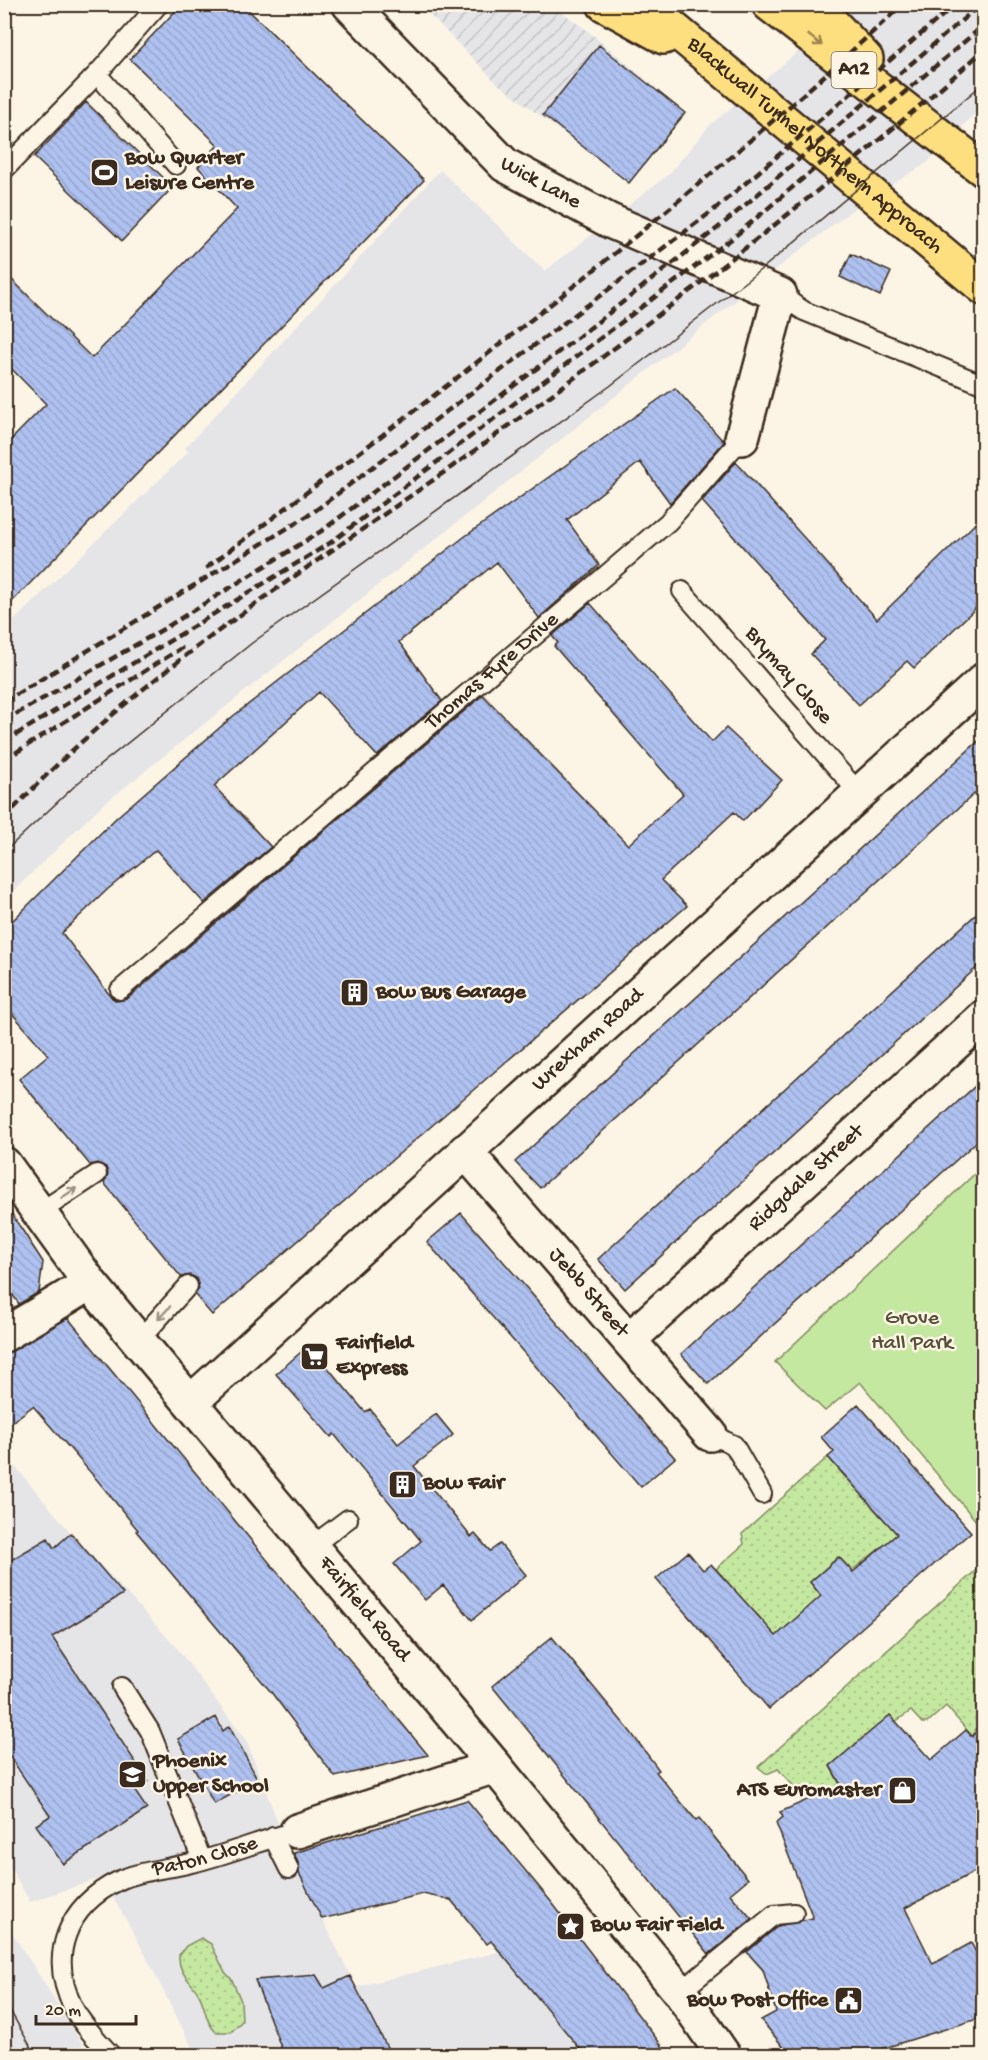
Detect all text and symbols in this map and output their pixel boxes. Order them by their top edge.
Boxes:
street label: Blackwall Tunnel Northern Approach [680,31,948,261]
one-way arrow [807,34,823,47]
road number: A12 [832,52,876,88]
place label: Bow Quarter Leisure Centre [124,146,254,197]
street label: Wick Lane [495,152,586,216]
sports icon: Bow Quarter Leisure Centre [88,156,120,188]
street label: Thomas Fyre Drive [419,607,565,737]
street label: Brymay Close [738,621,838,731]
building icon: Bow Bus Garage [339,977,371,1009]
place label: Bow Bus Garage [375,980,526,1006]
street label: Wrexham Road [527,981,651,1098]
street label: Ridgdale Street [743,1118,871,1238]
one-way arrow [60,1187,76,1199]
street label: Jebb Street [542,1243,635,1345]
one-way arrow [157,1305,171,1320]
park label: Grove Hall Park [871,1306,955,1357]
place label: Fairfield Express [335,1331,415,1382]
supermarket icon: Fairfield Express [299,1341,331,1373]
building icon: Bow Fair [386,1468,418,1500]
place label: Bow Fair [422,1471,506,1497]
street label: Fairfield Road [311,1551,417,1669]
place label: Phoenix Upper School [152,1749,269,1800]
school or university icon: Phoenix Upper School [116,1759,148,1791]
shop icon: ATS Euromaster [886,1775,918,1807]
place label: ATS Euromaster [736,1778,883,1804]
street label: Paton Close [149,1830,262,1883]
place icon: Bow Fair Field [554,1910,586,1942]
place label: Bow Fair Field [590,1913,724,1939]
public building icon: Bow Post Office [833,1985,865,2017]
scale bar [36,1988,136,2026]
place label: Bow Post Office [686,1988,829,2014]
text: 20 m [45,2001,81,2022]

